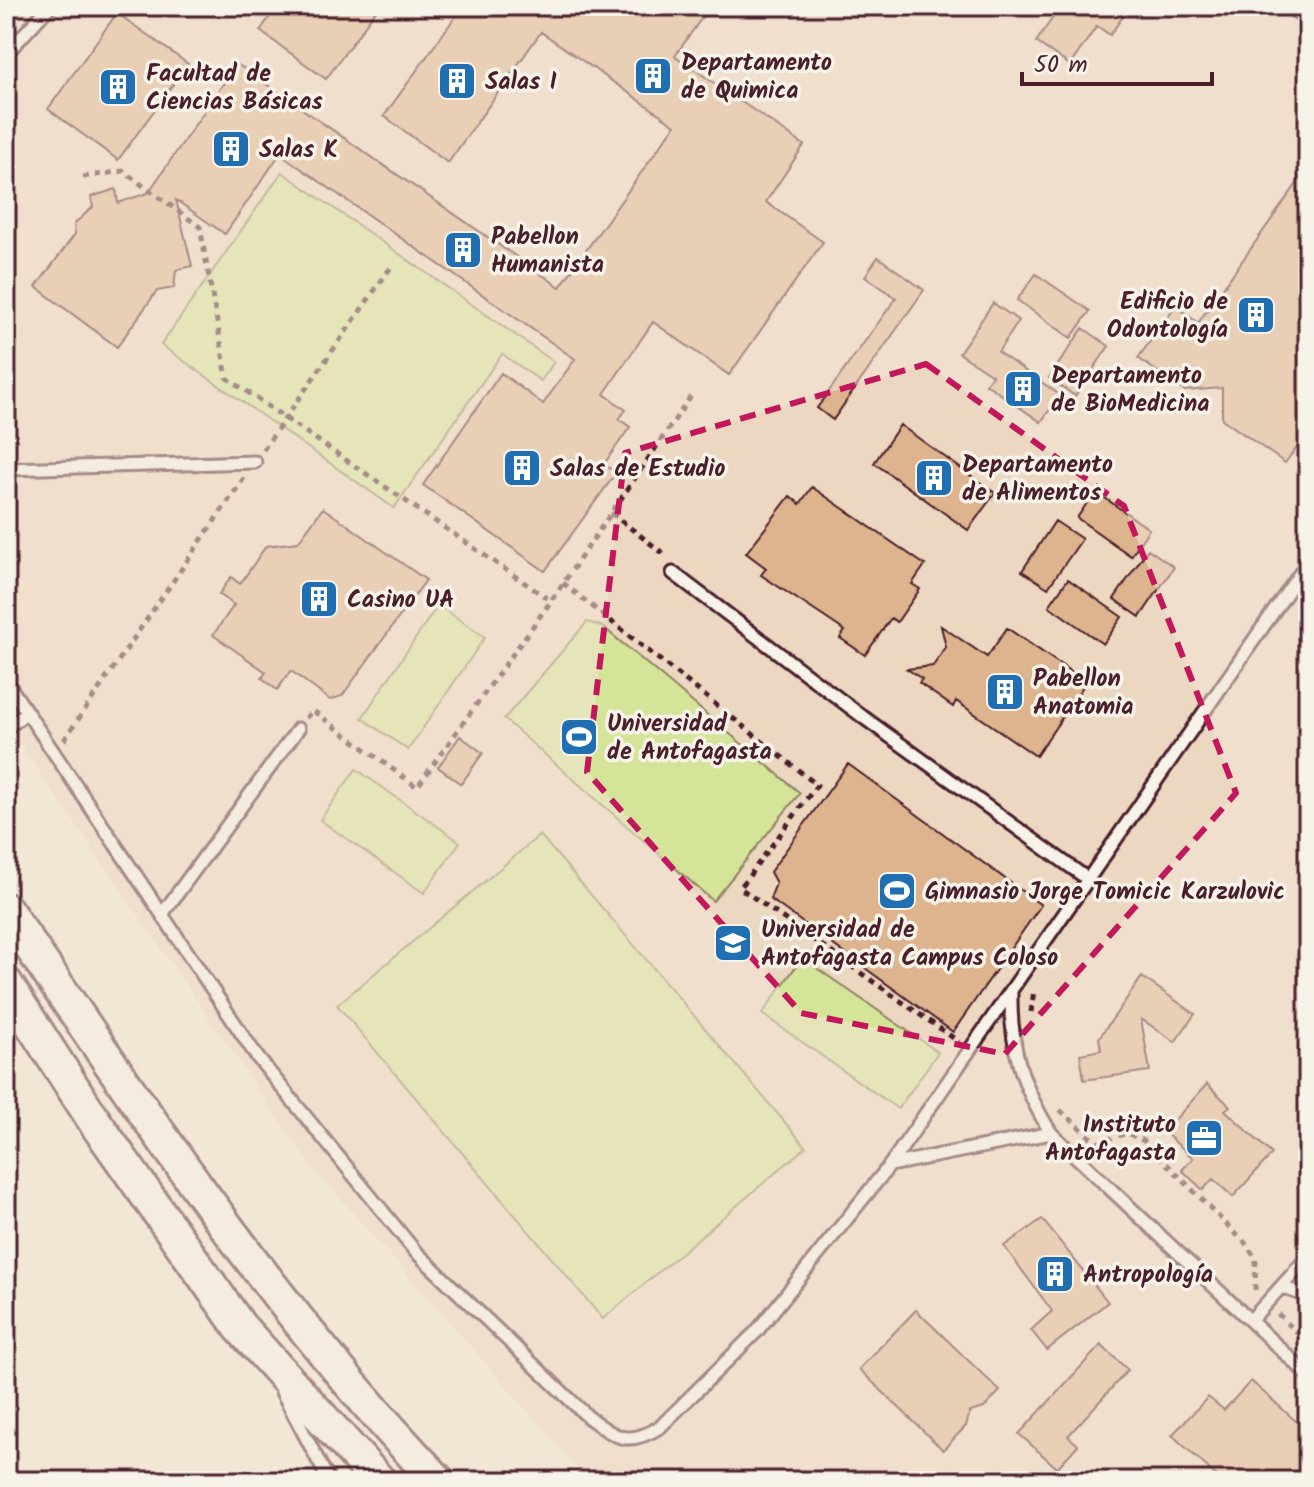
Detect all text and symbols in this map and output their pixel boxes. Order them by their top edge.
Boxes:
scale bar [1022,36,1212,86]
place label: Departamento de Quimica [681,44,832,111]
text: 50 m [1034,46,1088,85]
place label: Facultad de Ciencias Básicas [146,55,323,122]
building icon: Departamento de Quimica [632,55,674,97]
building icon: Salas I [436,60,478,102]
place label: Salas I [485,63,557,102]
building icon: Facultad de Ciencias Básicas [97,66,139,108]
building icon: Salas K [210,128,252,170]
place label: Salas K [259,131,338,170]
place label: Pabellon Humanista [491,218,604,285]
building icon: Pabellon Humanista [442,229,484,271]
place label: Edificio de Odontología [1107,283,1228,350]
building icon: Edificio de Odontología [1235,294,1277,336]
place label: Departamento de BioMedicina [1051,357,1210,424]
building icon: Departamento de BioMedicina [1002,368,1044,410]
place label: Departamento de Alimentos [962,446,1113,513]
building icon: Salas de Estudio [501,447,543,489]
place label: Salas de Estudio [550,450,726,489]
building icon: Departamento de Alimentos [913,457,955,499]
building icon: Casino UA [298,578,340,620]
place label: Casino UA [347,581,454,620]
place label: Pabellon Anatomia [1033,660,1134,727]
building icon: Pabellon Anatomia [984,671,1026,713]
place label: Universidad de Antofagasta [607,705,772,772]
sports icon: Universidad de Antofagasta [558,716,600,758]
sports icon: Gimnasio Jorge Tomicic Karzulovic [876,870,918,912]
place label: Gimnasio Jorge Tomicic Karzulovic [925,873,1285,912]
place label: Universidad de Antofagasta Campus Coloso [761,911,1058,978]
school or university icon: Universidad de Antofagasta Campus Coloso [712,922,754,964]
place label: Instituto Antofagasta [1045,1106,1176,1173]
office icon: Instituto Antofagasta [1183,1117,1225,1159]
building icon: Antropología [1034,1253,1076,1295]
place label: Antropología [1083,1256,1213,1295]

